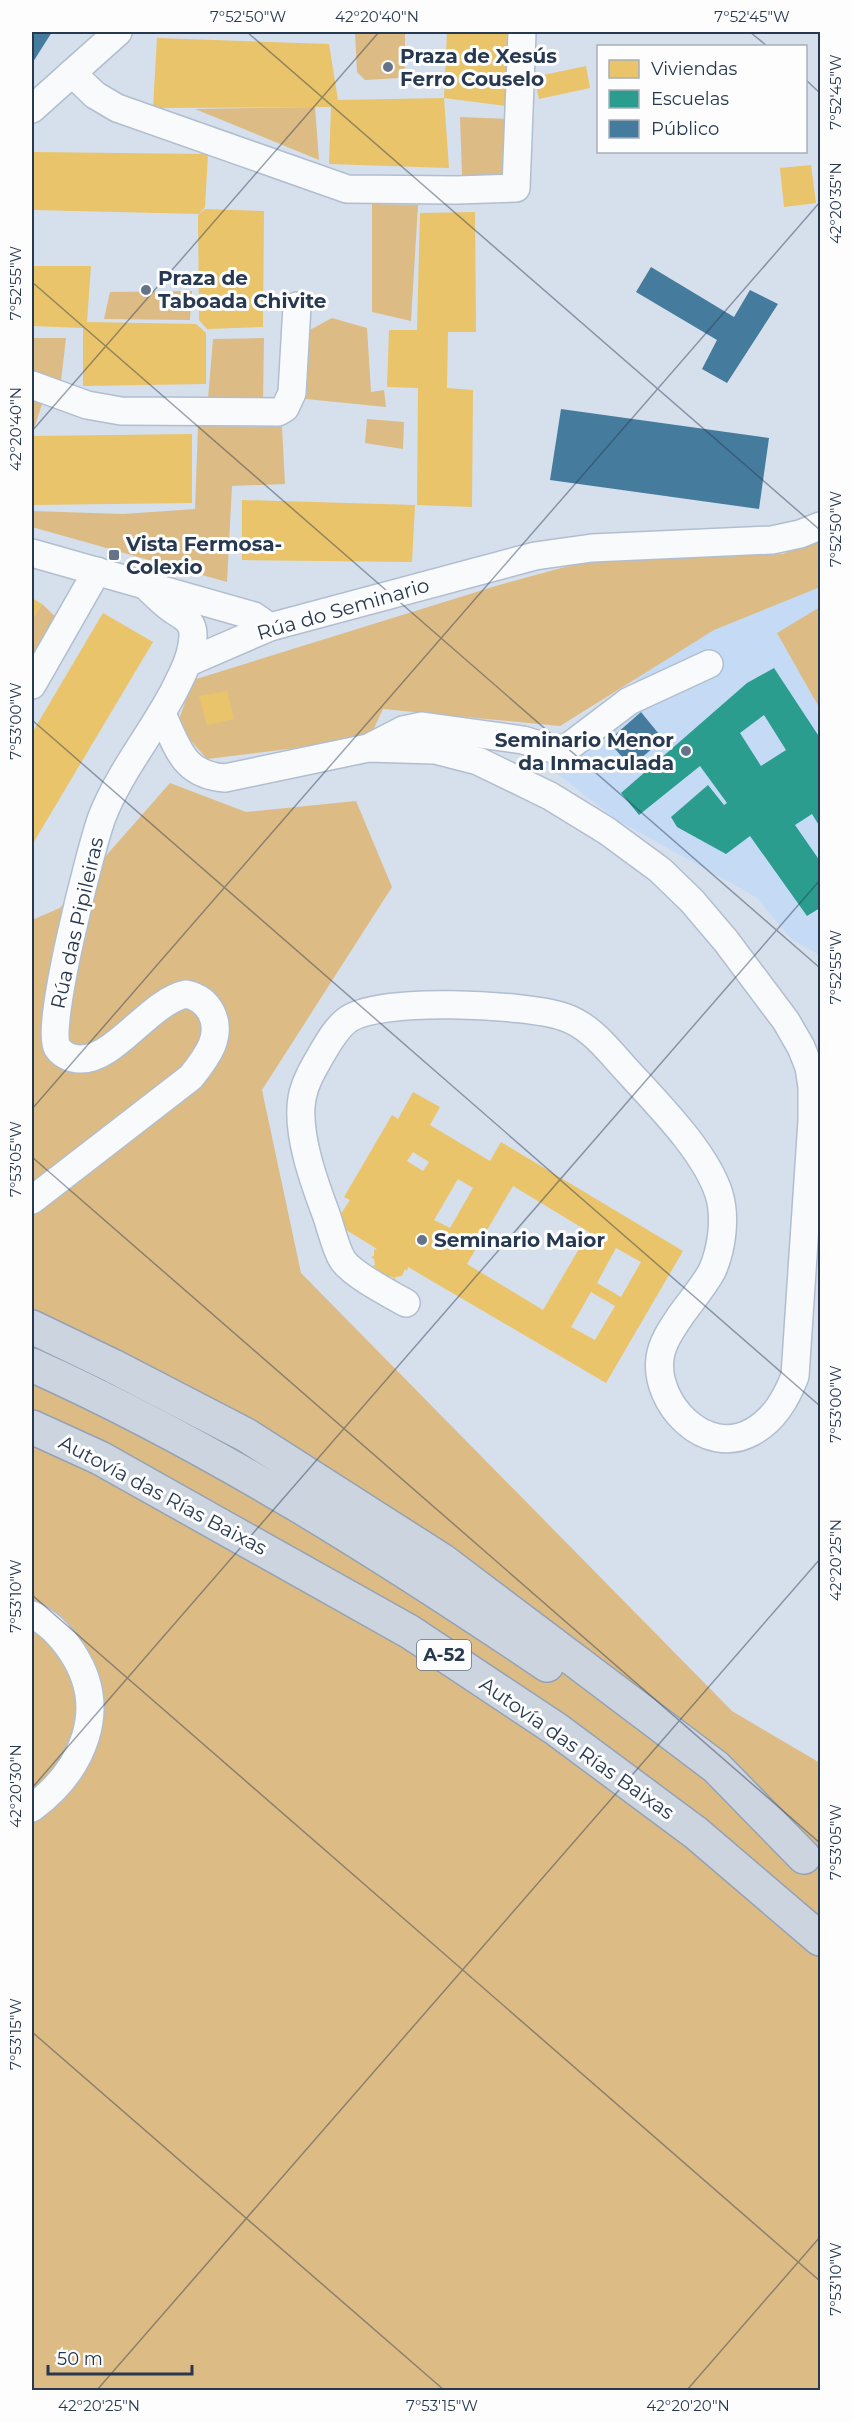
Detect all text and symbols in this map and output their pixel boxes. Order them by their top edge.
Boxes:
text: 7°52'50"W [210,7,286,26]
text: 42°20'40"N [335,7,419,26]
text: 7°52'45"W [714,7,790,26]
place label: Praza de Xesús Ferro Couselo [400,44,557,91]
legend [597,45,807,153]
text: 7°52'45"W [826,54,845,130]
text: Viviendas [651,58,738,80]
marker: Praza de Xesús Ferro Couselo [381,60,395,74]
text: Escuelas [651,88,729,110]
text: Público [651,118,719,140]
text: 42°20'35"N [826,162,845,244]
text: 7°52'55"W [6,245,25,320]
place label: Praza de Taboada Chivite [158,266,326,313]
marker: Praza de Taboada Chivite [139,283,153,297]
text: 42°20'40"N [6,387,25,471]
text: 7°52'50"W [826,491,845,567]
place label: Vista Fermosa- Colexio [125,532,282,579]
marker: Vista Fermosa- Colexio [107,548,121,562]
street label: Rúa do Seminario [254,573,432,645]
text: 7°53'00"W [6,682,25,760]
place label: Seminario Menor da Inmaculada [495,728,674,775]
marker: Seminario Menor da Inmaculada [679,744,693,758]
street label: Rúa das Pipileiras [46,835,108,1011]
text: 7°52'55"W [826,929,845,1004]
text: 7°53'05"W [6,1121,25,1197]
place label: Seminario Maior [434,1228,605,1252]
marker: Seminario Maior [415,1233,429,1247]
text: 7°53'00"W [826,1365,845,1443]
street label: Autovía das Rías Baixas [55,1430,271,1560]
text: 42°20'25"N [826,1519,845,1601]
text: 7°53'10"W [6,1559,25,1633]
road number: A-52 [417,1640,471,1670]
street label: Autovía das Rías Baixas [475,1672,679,1825]
text: 42°20'30"N [6,1744,25,1828]
text: 7°53'05"W [826,1804,845,1880]
text: 7°53'15"W [6,1998,25,2070]
text: 7°53'10"W [826,2242,845,2316]
scale bar [48,2338,192,2376]
text: 50 m [57,2348,103,2370]
text: 42°20'25"N [58,2396,140,2415]
text: 7°53'15"W [406,2396,478,2415]
text: 42°20'20"N [646,2396,730,2415]

